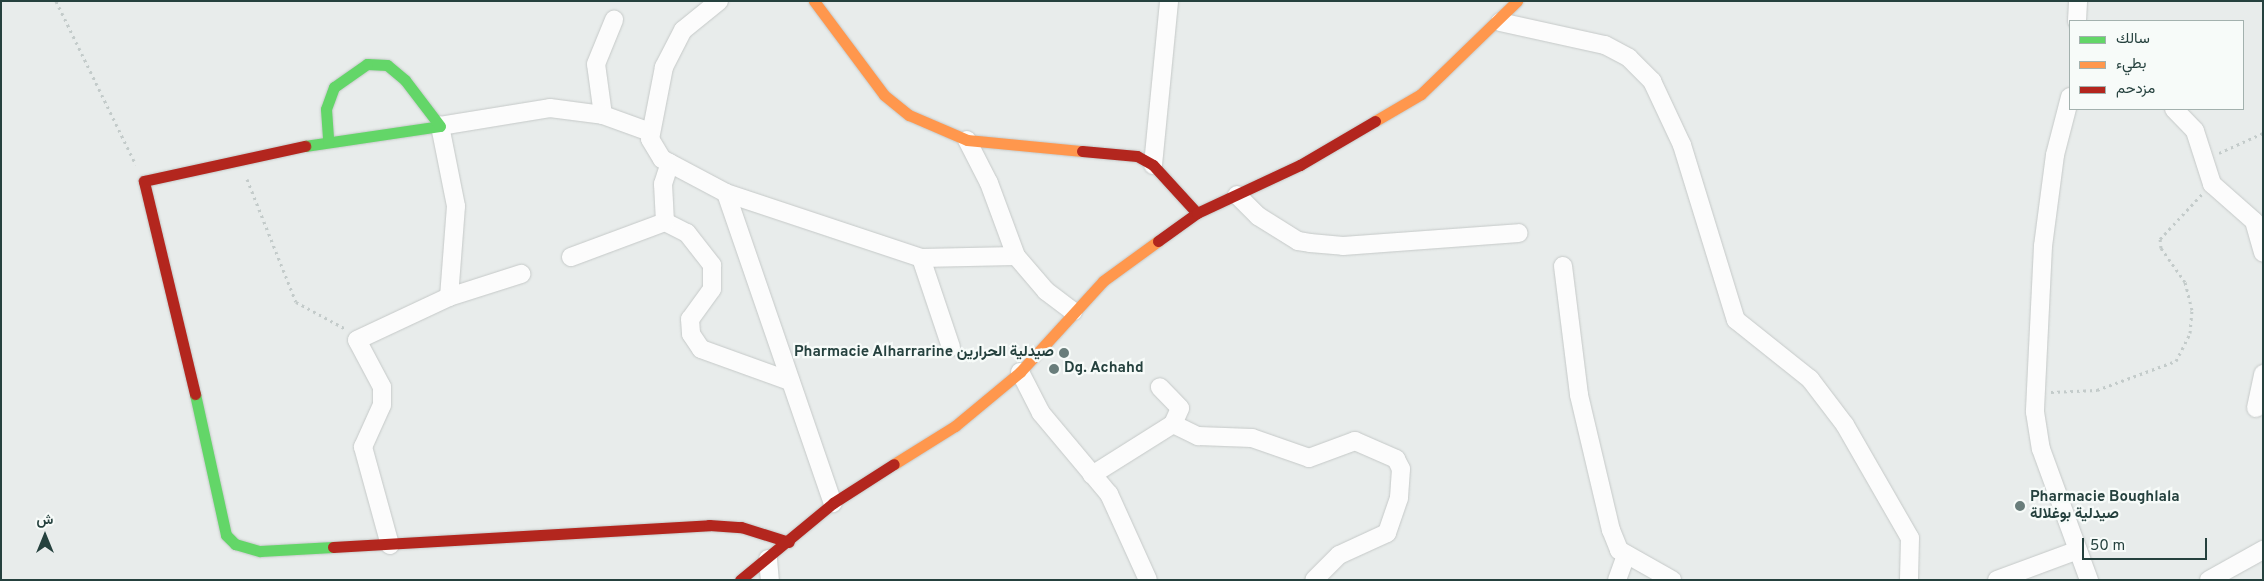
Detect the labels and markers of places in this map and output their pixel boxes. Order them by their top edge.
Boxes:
place label: Pharmacie Alharrarine صيدلية الحرارين [793,344,1054,362]
marker: Pharmacie Alharrarine صيدلية الحرارين [1058,347,1070,359]
place label: Dg. Achahd [1064,360,1144,378]
marker: Dg. Achahd [1048,363,1060,375]
place label: Pharmacie Boughlala صيدلية بوغلالة [2030,488,2180,523]
marker: Pharmacie Boughlala صيدلية بوغلالة [2014,500,2026,512]

